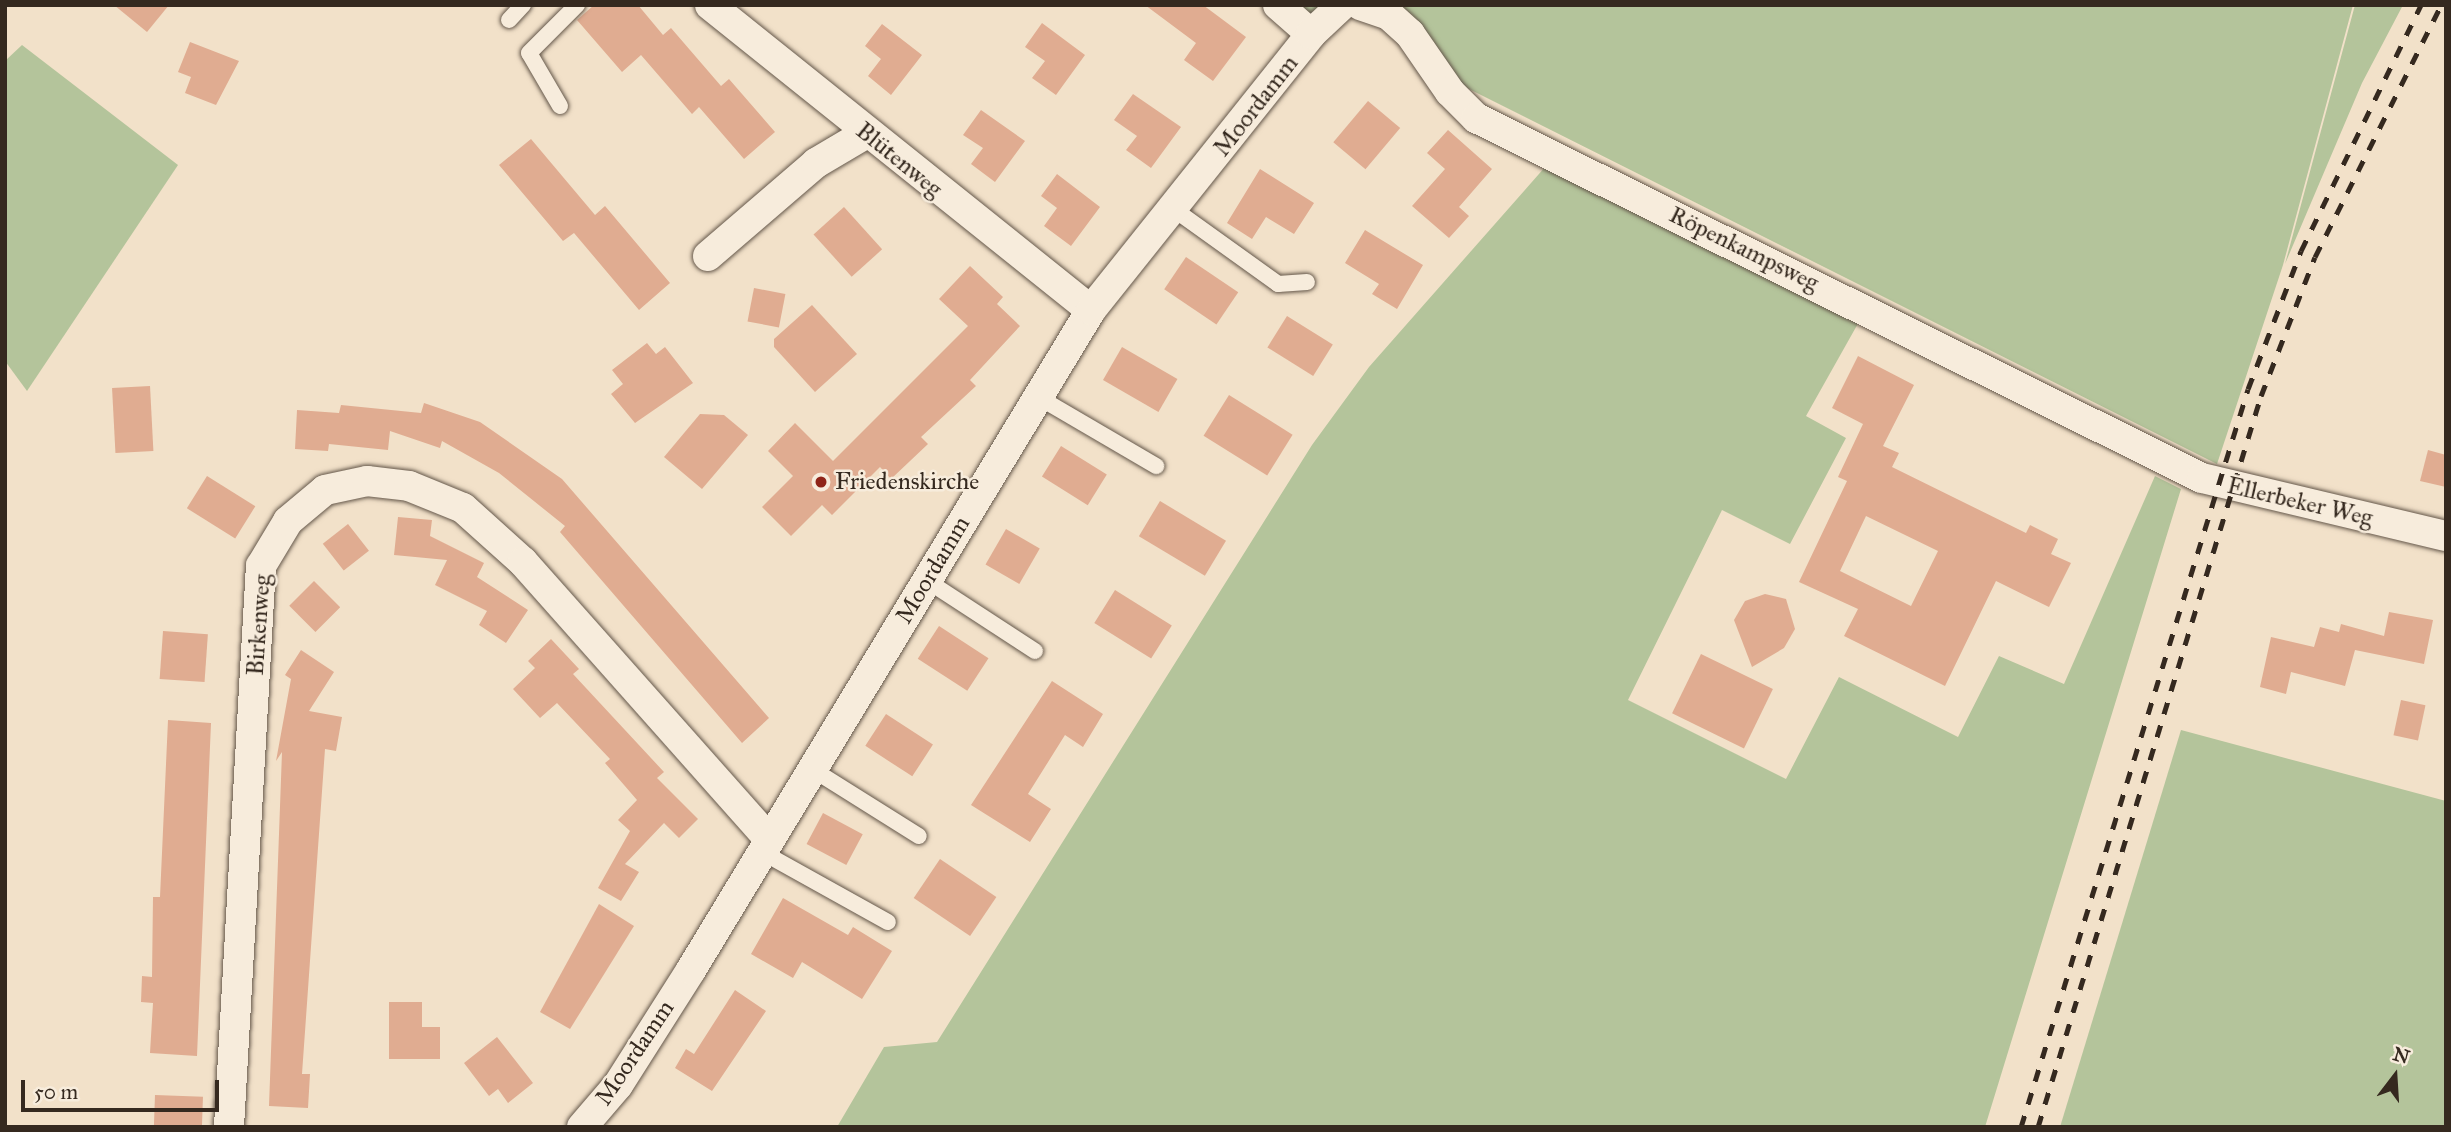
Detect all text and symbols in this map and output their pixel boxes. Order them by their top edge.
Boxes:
street label: Moordamm [1208,50,1304,162]
street label: Blütenweg [850,116,948,204]
street label: Röpenkampsweg [1665,200,1823,298]
place label: Friedenskirche [835,468,979,496]
street label: Ellerbeker Weg [2224,471,2376,533]
marker: Friedenskirche [813,474,829,490]
street label: Moordamm [890,511,976,629]
street label: Birkenweg [241,573,277,677]
street label: Moordamm [589,995,681,1111]
north arrow [2360,1041,2430,1111]
text: N [2390,1042,2412,1069]
scale bar [24,1066,222,1110]
text: 50 m [34,1079,78,1105]

